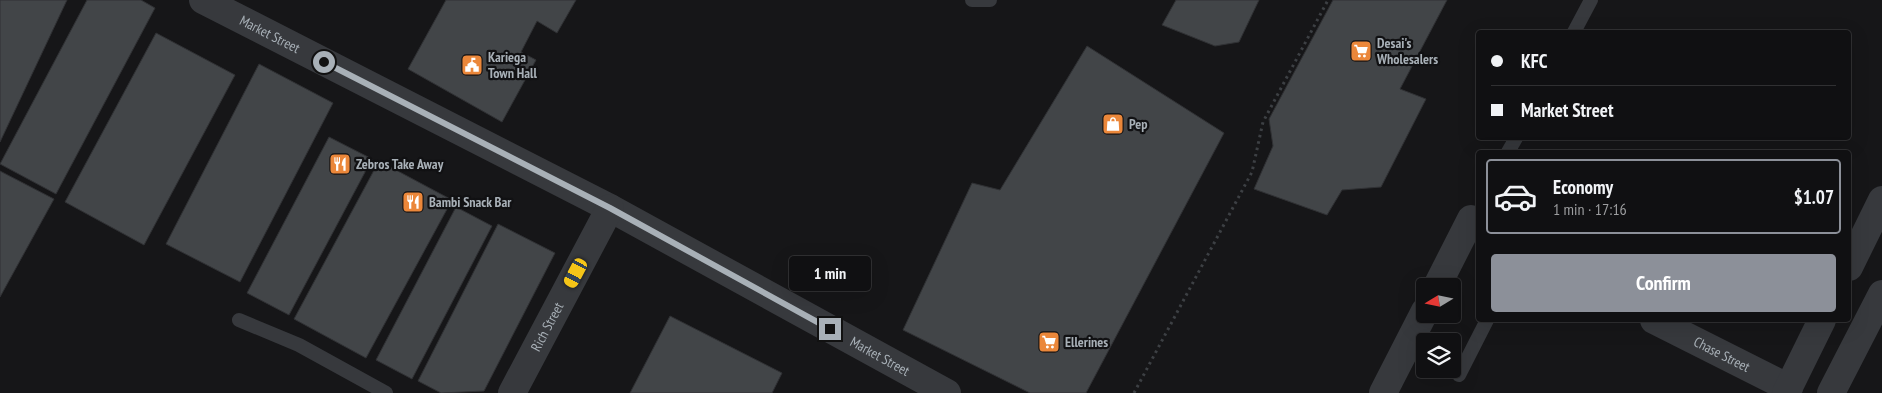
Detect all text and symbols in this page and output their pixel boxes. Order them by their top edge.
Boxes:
street label: Market Street [237,11,303,57]
place label: Desai's Wholesalers [1376,34,1438,68]
supermarket icon: Desai's Wholesalers [1349,39,1373,63]
place label: Kariega Town Hall [488,48,537,82]
text: KFC [1521,49,1548,73]
route start [313,51,335,73]
public building icon: Kariega Town Hall [460,53,484,77]
text: Market Street [1521,98,1613,122]
shop icon: Pep [1101,112,1125,136]
place label: Pep [1129,115,1148,133]
restaurant icon: Zebros Take Away [328,152,352,176]
place label: Zebros Take Away [356,155,444,173]
icon: car [1493,174,1538,219]
text: Economy [1553,175,1613,199]
text: $1.07 [1794,185,1834,209]
restaurant icon: Bambi Snack Bar [401,190,425,214]
place label: Bambi Snack Bar [429,193,512,211]
text: 1 min · 17:16 [1553,199,1627,219]
button: Confirm [1491,254,1836,312]
car [562,256,589,290]
callout: 1 min [789,256,871,292]
text: 1 min [814,263,846,283]
north arrow [1416,278,1461,322]
map controls [1416,278,1461,378]
street label: Rich Street [527,299,568,354]
route end [819,318,841,340]
supermarket icon: Ellerines [1037,330,1061,354]
street label: Chase Street [1691,332,1753,376]
street label: Market Street [847,333,913,380]
place label: Ellerines [1065,333,1108,351]
button: layers [1416,333,1461,378]

